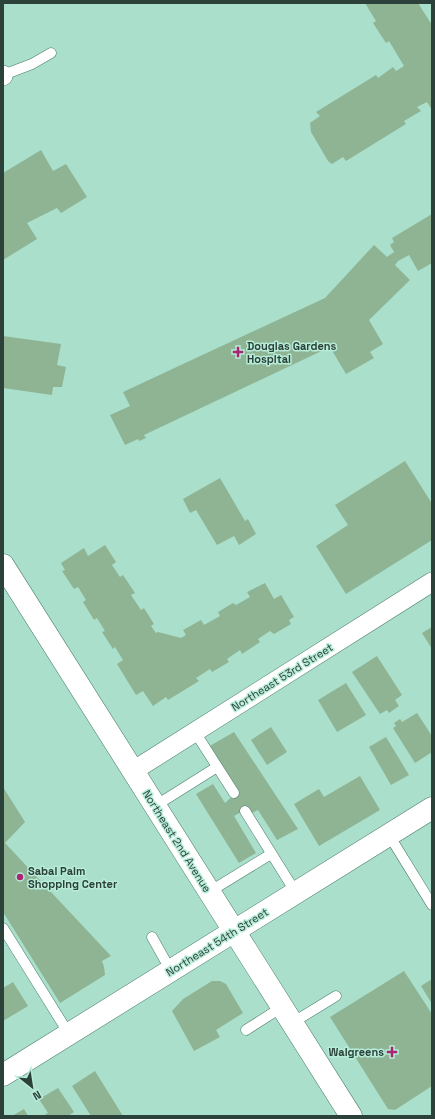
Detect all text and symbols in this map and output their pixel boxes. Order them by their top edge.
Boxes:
place label: Douglas Gardens Hospital [247,339,337,366]
marker: Douglas Gardens Hospital [232,346,244,358]
street label: Northeast 53rd Street [229,640,335,714]
street label: Northeast 2nd Avenue [140,787,214,895]
place label: Sabal Palm Shopping Center [28,864,118,891]
marker: Sabal Palm Shopping Center [15,872,25,882]
street label: Northeast 54th Street [163,905,271,979]
place label: Walgreens [328,1045,384,1059]
marker: Walgreens [387,1047,397,1057]
north arrow [12,1067,52,1107]
text: N [30,1088,44,1104]

